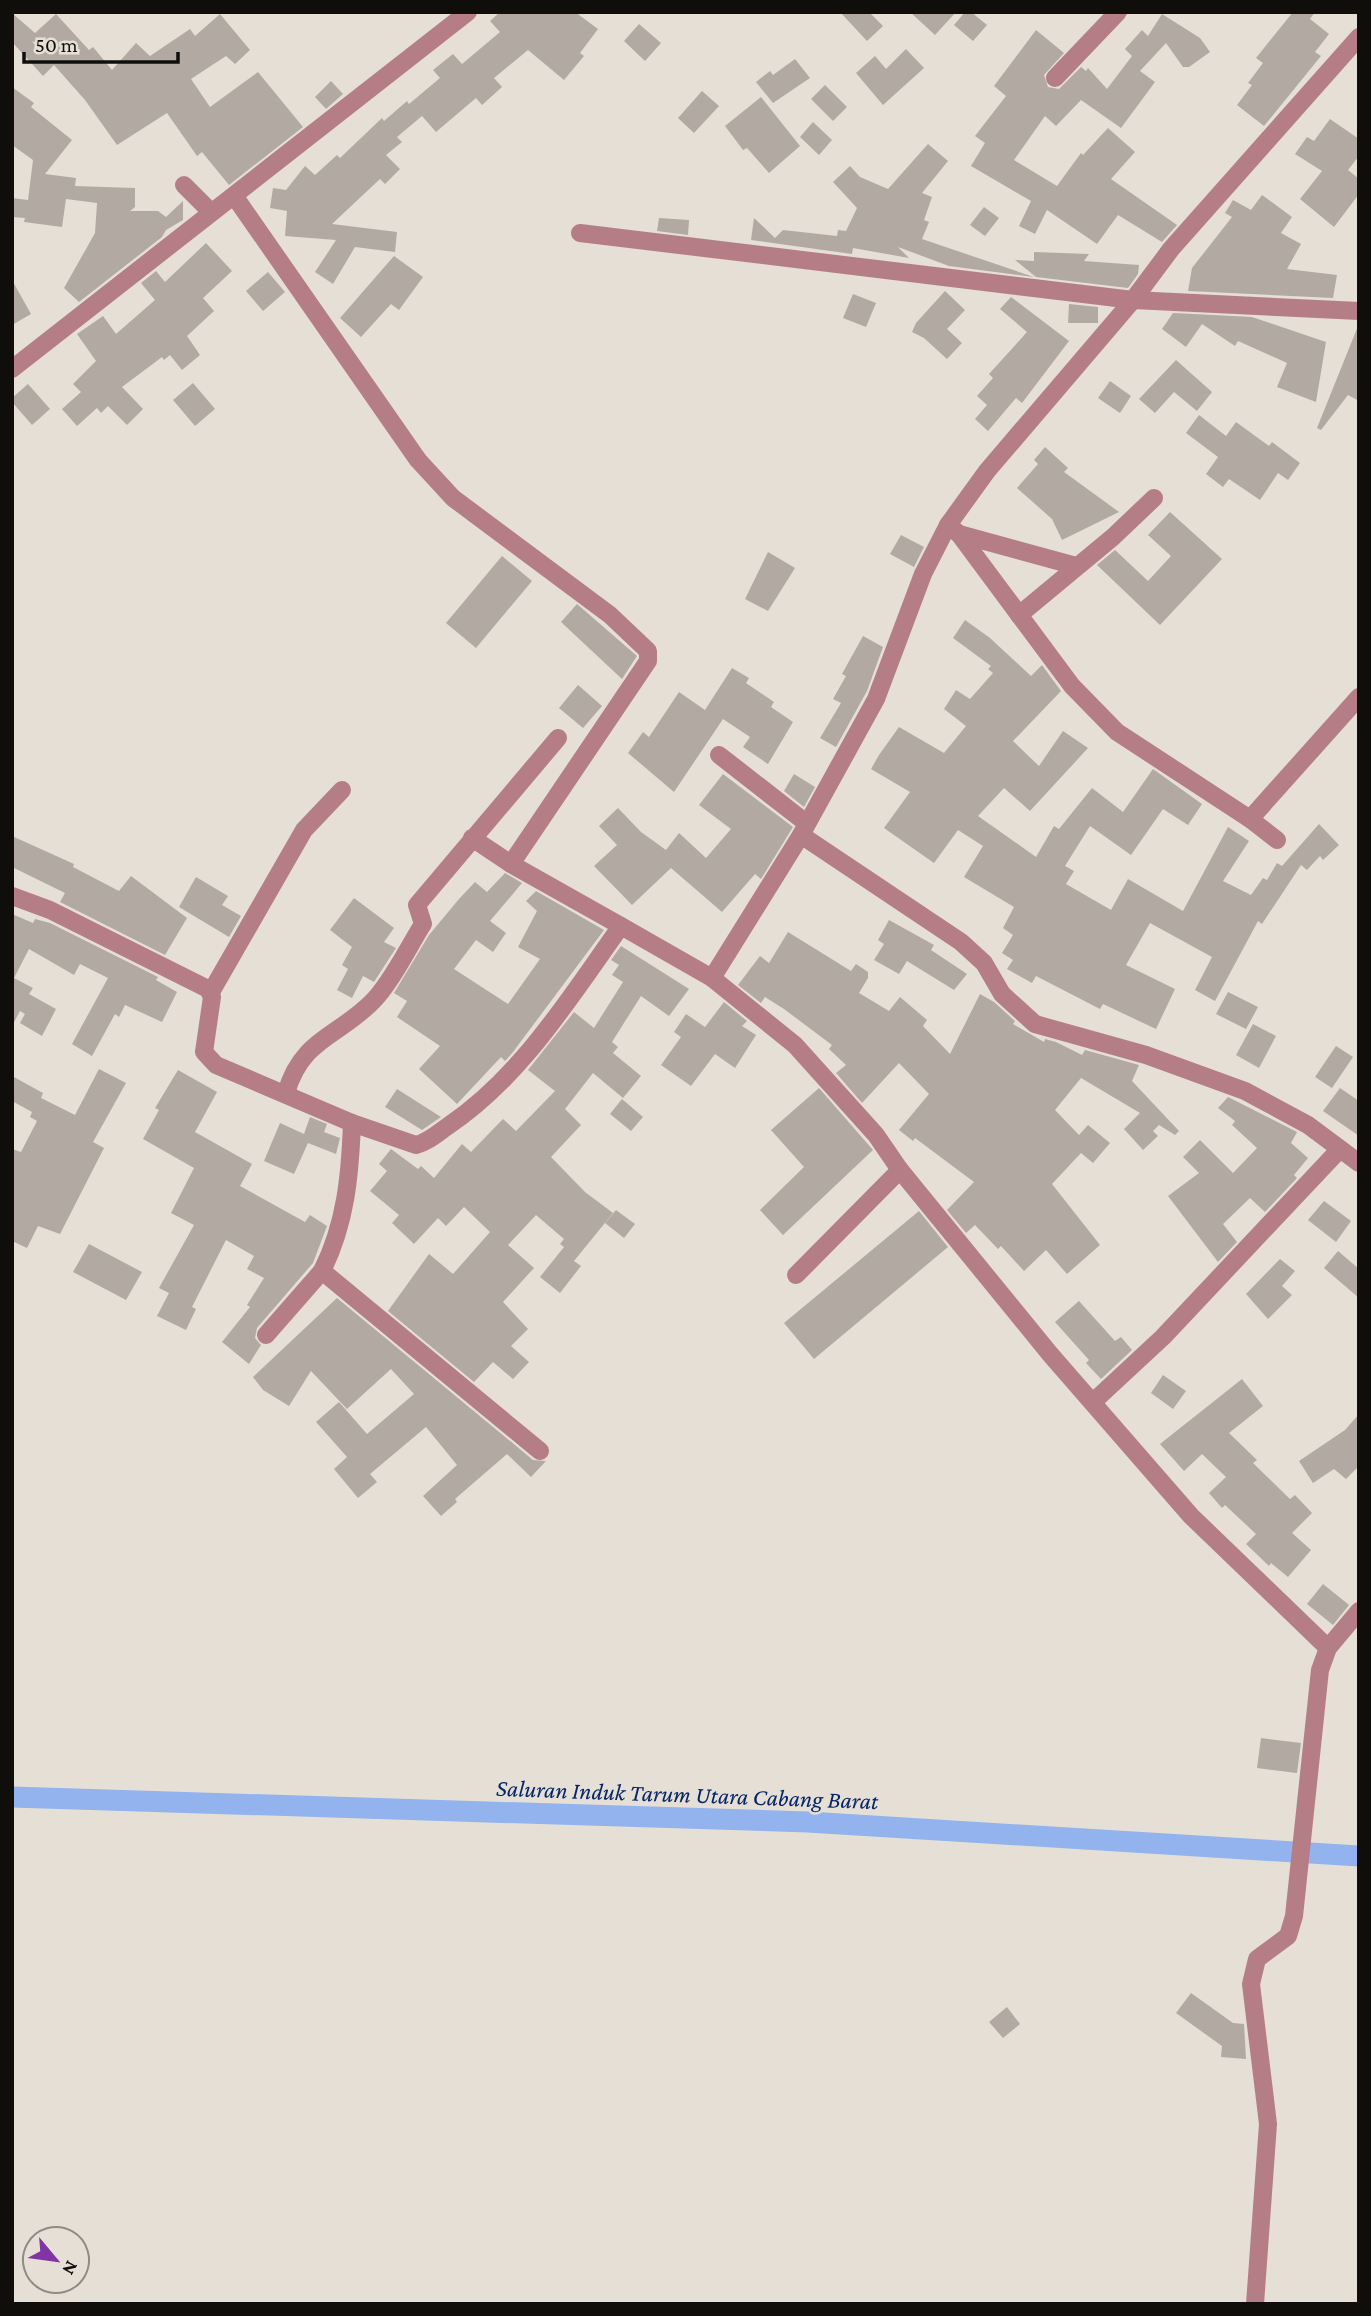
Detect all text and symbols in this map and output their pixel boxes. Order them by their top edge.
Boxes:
scale bar [24,21,178,65]
text: 50 m [35,33,78,57]
water label: Saluran Induk Tarum Utara Cabang Barat [495,1774,879,1814]
north arrow [21,2225,91,2295]
text: N [58,2257,83,2279]

